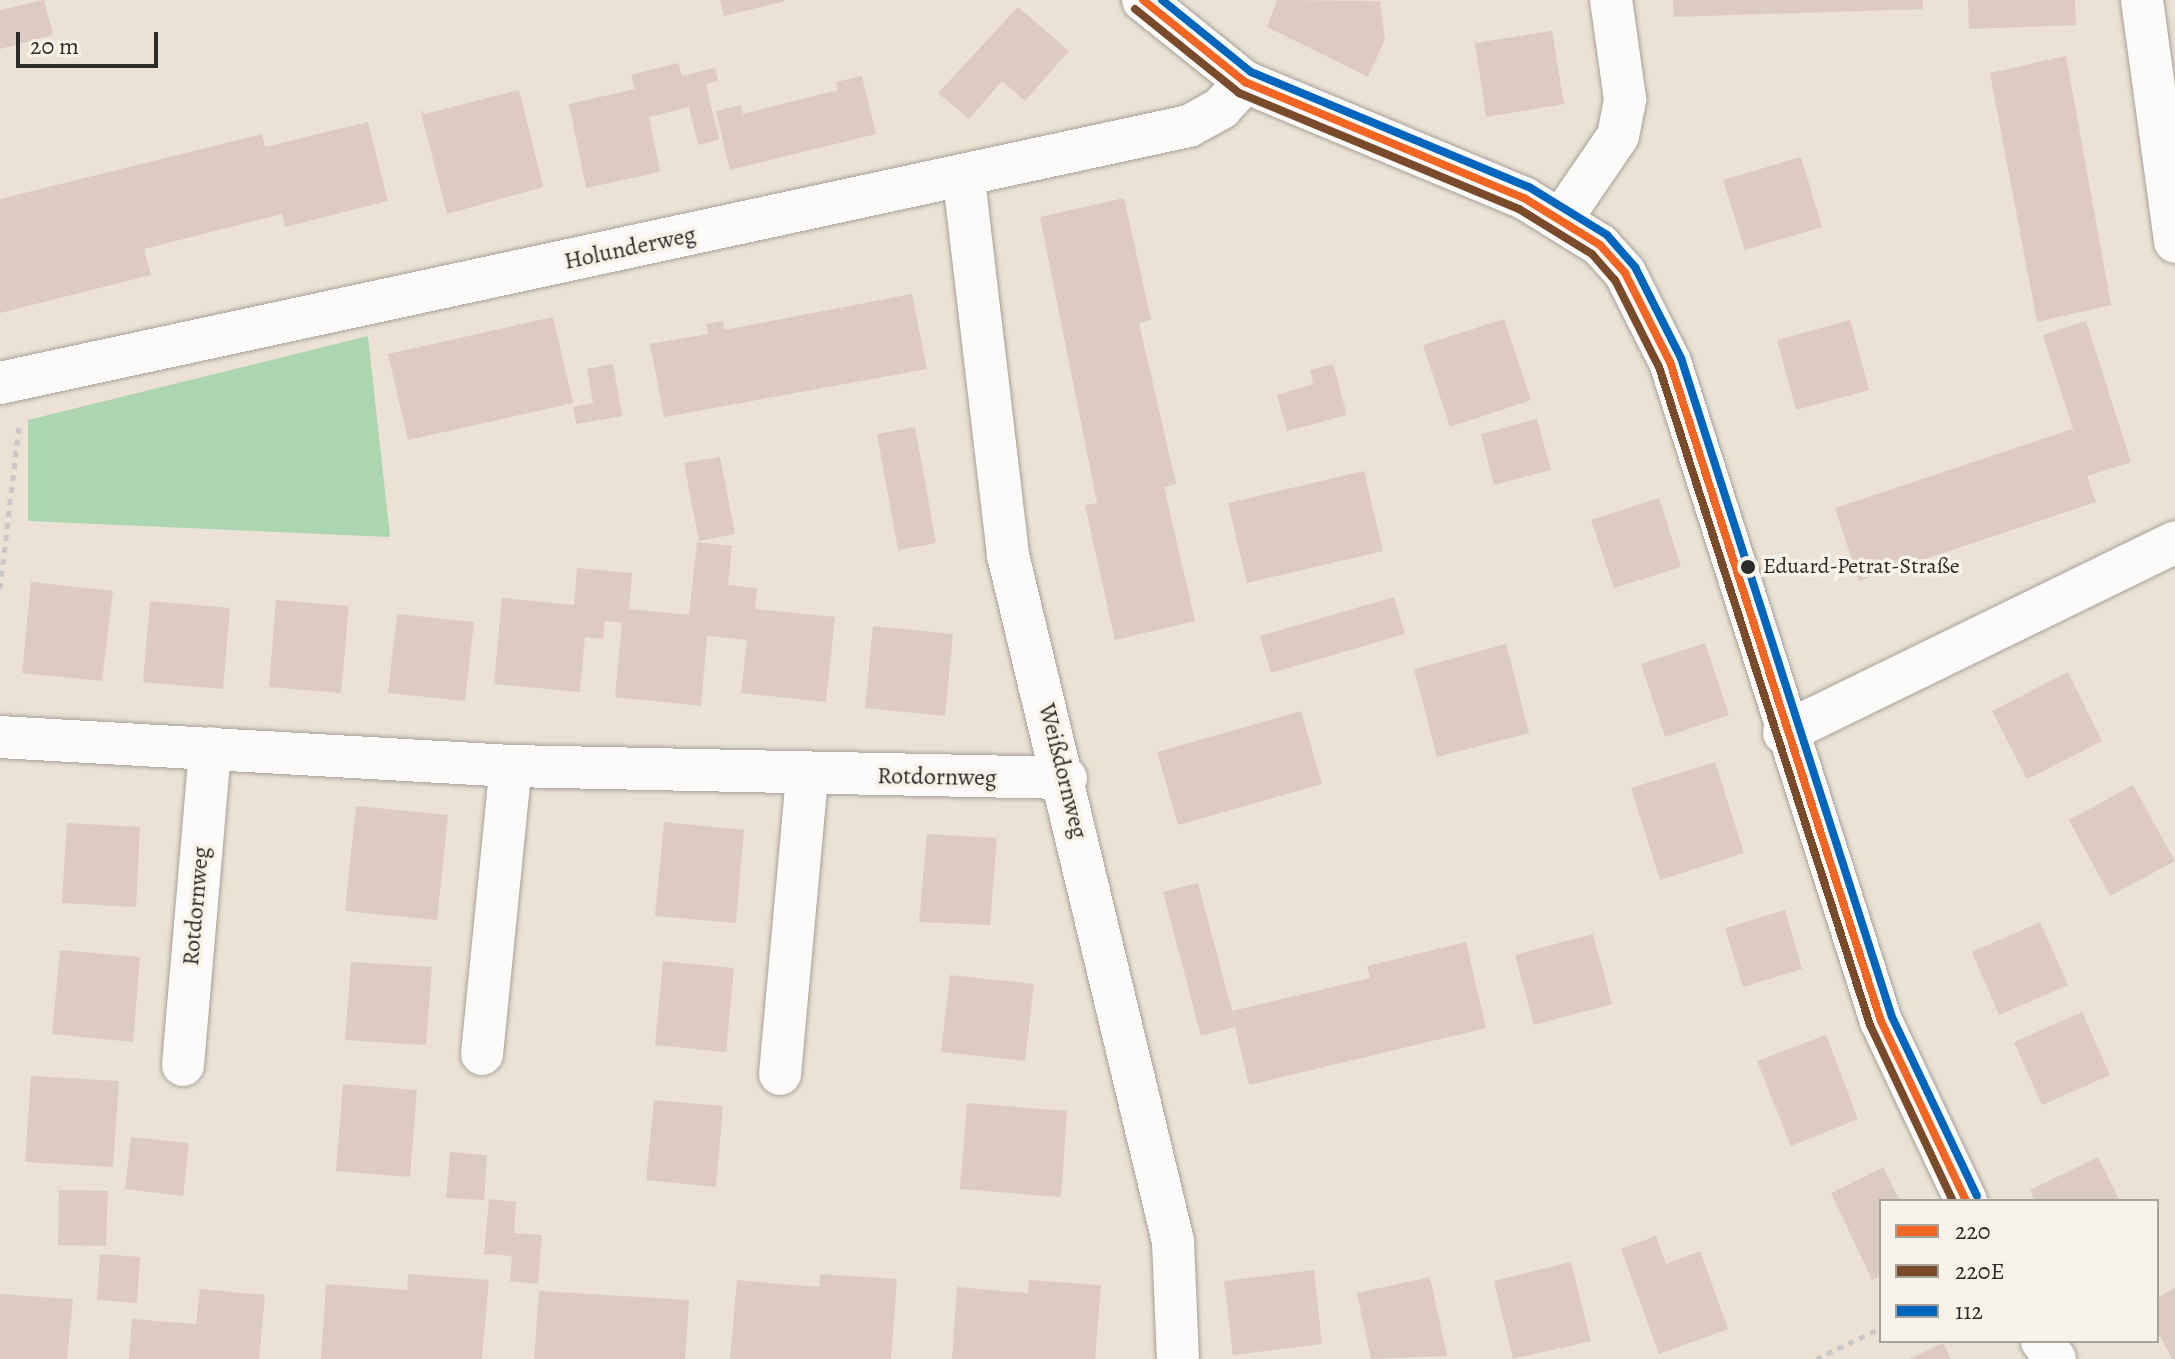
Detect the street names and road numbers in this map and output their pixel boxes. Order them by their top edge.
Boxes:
street label: Holunderweg [562,220,698,276]
street label: Weißdornweg [1032,701,1094,841]
street label: Rotdornweg [877,762,997,792]
street label: Rotdornweg [176,845,216,967]

